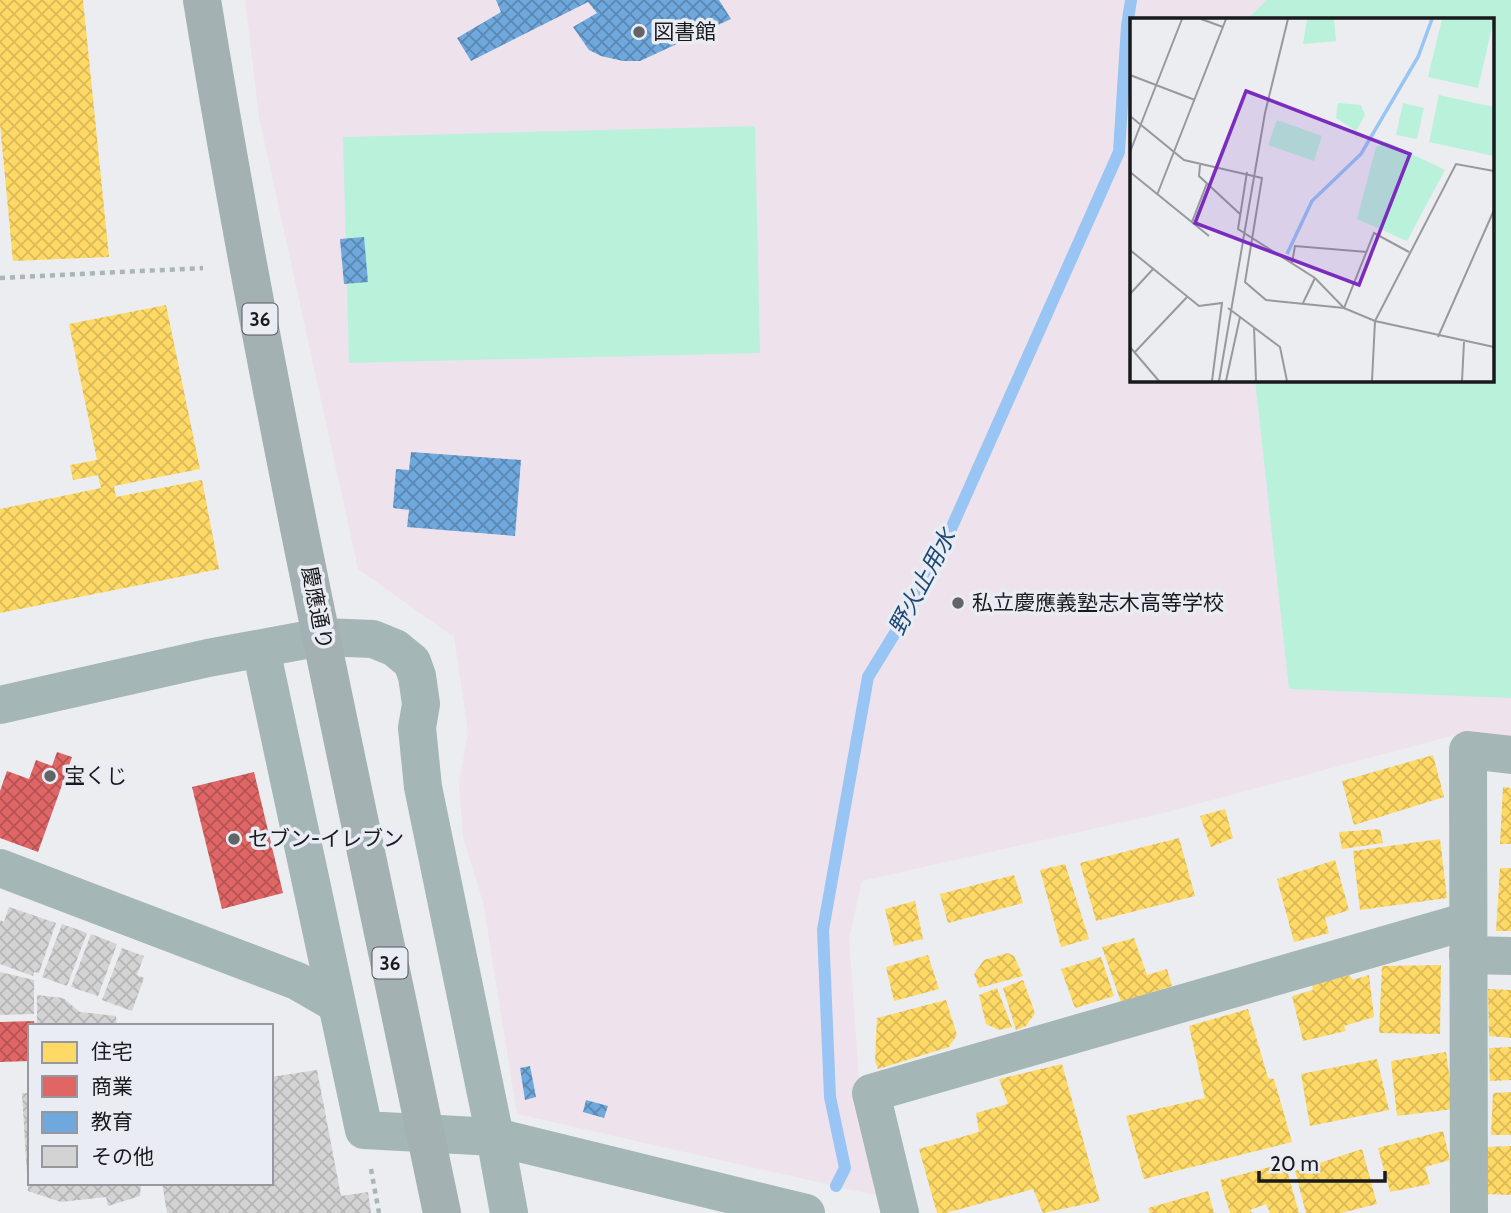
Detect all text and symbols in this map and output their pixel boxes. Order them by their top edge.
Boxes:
inset map [1130,18,1494,382]
place label: 図書館 [653,19,716,44]
marker: 図書館 [631,24,647,40]
road number: 36 [243,304,278,334]
water label: 野火止用水 [883,522,963,639]
street label: 慶應通り [297,564,338,652]
place label: 私立慶應義塾志木高等学校 [972,590,1224,615]
marker: 私立慶應義塾志木高等学校 [950,595,966,611]
place label: 宝くじ [64,763,127,788]
marker: 宝くじ [42,768,58,784]
place label: セブン-イレブン [248,826,404,851]
marker: セブン-イレブン [226,831,242,847]
road number: 36 [372,948,408,979]
legend [28,1024,273,1185]
text: 住宅 [91,1039,133,1064]
text: 商業 [91,1074,133,1099]
text: 教育 [91,1109,133,1134]
scale bar [1259,1140,1385,1184]
text: その他 [91,1144,154,1169]
text: 20 m [1270,1151,1319,1176]

